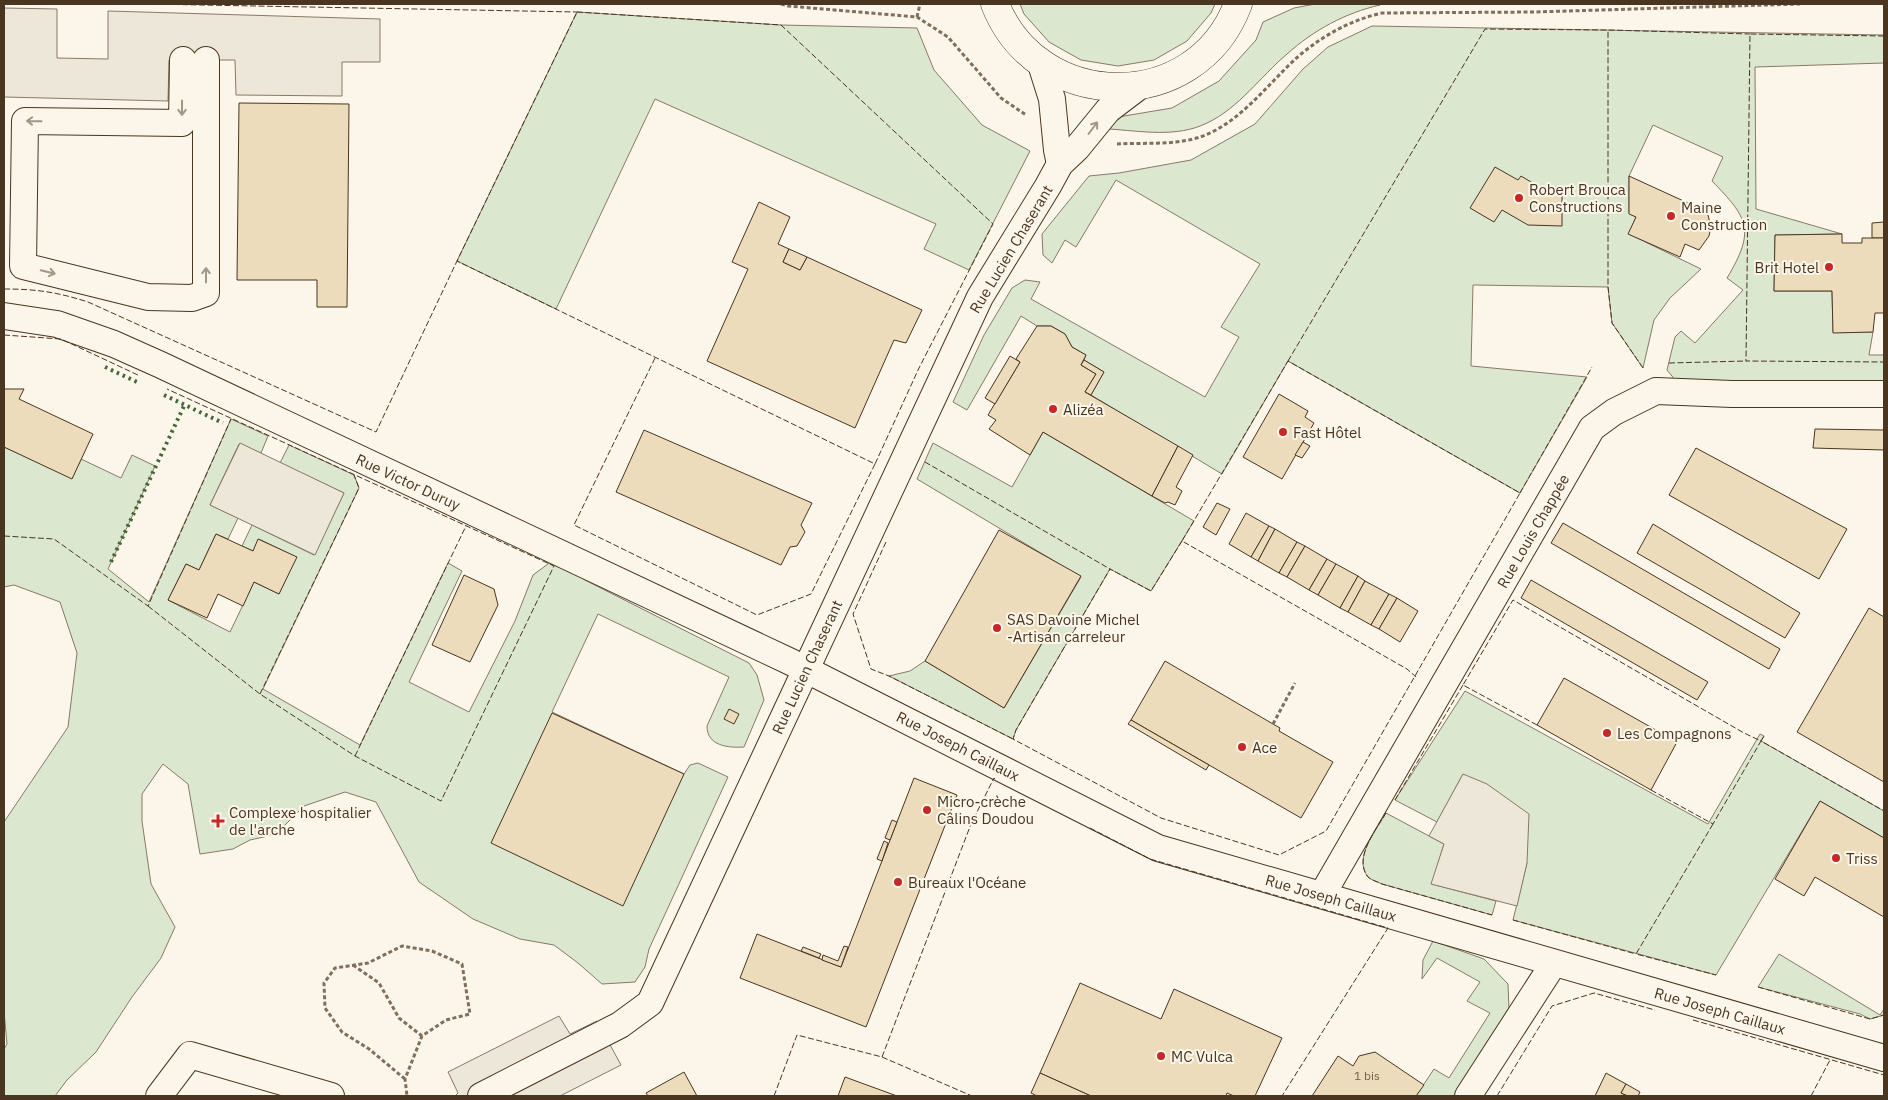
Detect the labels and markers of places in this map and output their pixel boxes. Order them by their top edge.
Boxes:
place label: Robert Brouca Constructions [1529,180,1626,216]
marker: Robert Brouca Constructions [1513,192,1525,204]
place label: Maine Construction [1681,198,1767,234]
marker: Maine Construction [1665,210,1677,222]
place label: Brit Hotel [1755,258,1819,277]
marker: Brit Hotel [1823,261,1835,273]
place label: Alizéa [1063,400,1104,419]
marker: Alizéa [1047,403,1059,415]
place label: Fast Hôtel [1293,423,1361,442]
marker: Fast Hôtel [1277,426,1289,438]
place label: SAS Davoine Michel -Artisan carreleur [1007,610,1140,646]
marker: SAS Davoine Michel -Artisan carreleur [991,622,1003,634]
place label: Les Compagnons [1617,724,1732,743]
marker: Les Compagnons [1601,727,1613,739]
place label: Ace [1252,738,1277,757]
marker: Ace [1236,741,1248,753]
place label: Micro-crèche Câlins Doudou [937,792,1034,828]
place label: Complexe hospitalier de l'arche [229,803,372,839]
marker: Micro-crèche Câlins Doudou [921,804,933,816]
marker: Complexe hospitalier de l'arche [211,814,225,828]
place label: Triss [1846,849,1878,868]
marker: Triss [1830,852,1842,864]
place label: Bureaux l'Océane [908,873,1026,892]
marker: Bureaux l'Océane [892,876,904,888]
place label: MC Vulca [1171,1047,1233,1066]
marker: MC Vulca [1155,1050,1167,1062]

